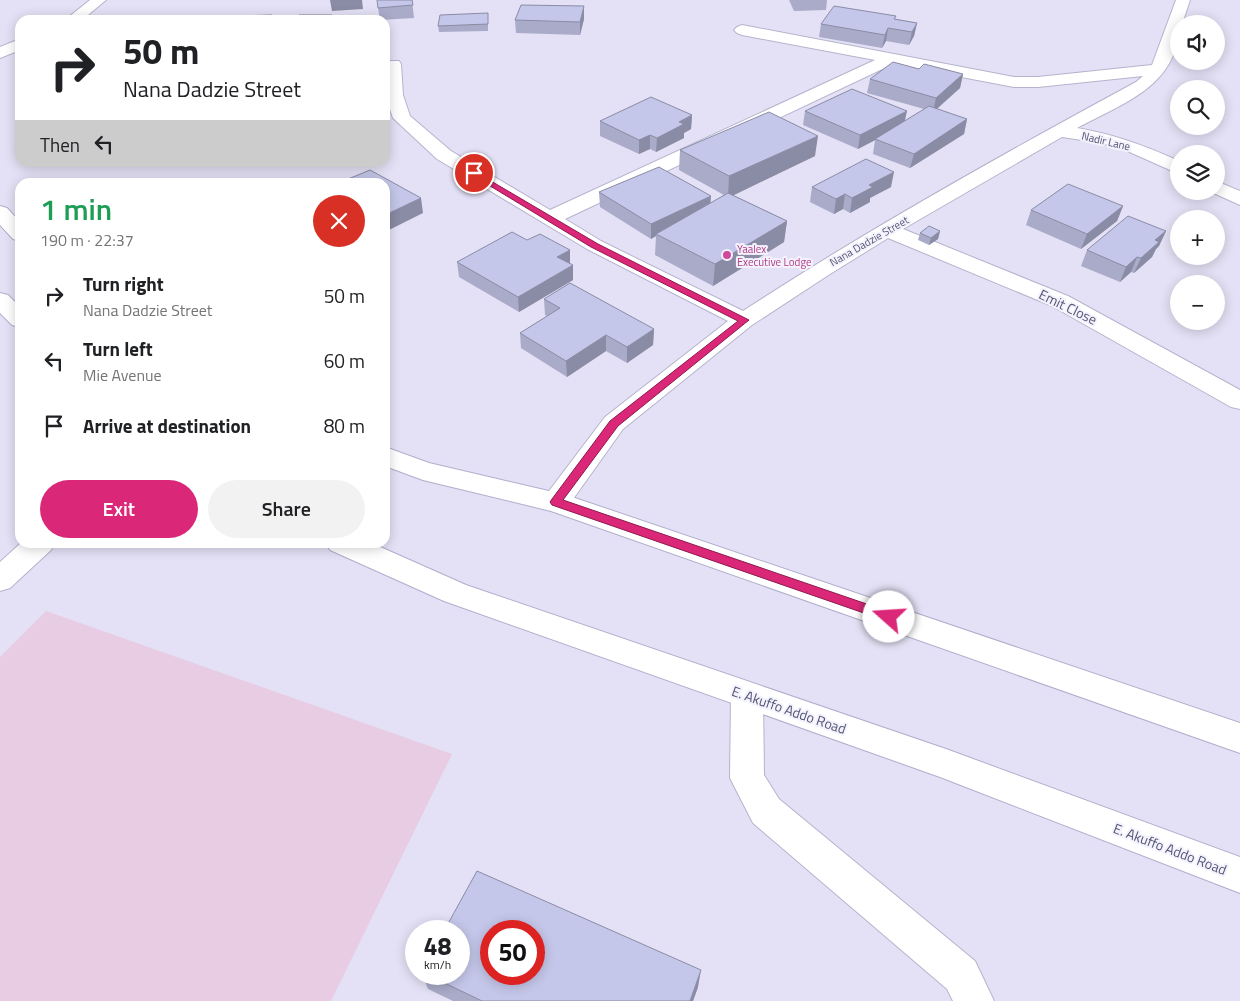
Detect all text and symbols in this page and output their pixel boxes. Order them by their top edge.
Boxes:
map controls [1170,15,1225,330]
button: sound [1170,15,1225,70]
text: 50 m [123,24,199,78]
icon: right [40,35,105,100]
text: Nana Dadzie Street [123,72,301,106]
button: search [1170,80,1225,135]
street label: Nadir Lane [1080,128,1132,154]
text: Then [40,130,80,159]
icon: left [90,130,118,158]
button: layers [1170,145,1225,200]
pin [453,152,495,194]
icon: arrive [460,159,488,187]
text: 1 min [40,186,112,232]
button: close [313,195,365,247]
button: + [1170,210,1225,265]
street label: Nana Dadzie Street [826,212,912,270]
text: 190 m · 22:37 [40,228,134,252]
place label: Yaalex Executive Lodge [737,241,812,270]
marker: Yaalex Executive Lodge [721,249,733,261]
text: Turn right [83,269,164,298]
button: − [1170,275,1225,330]
text: 50 m [324,281,365,310]
icon: right [40,282,68,310]
street label: Emit Close [1036,283,1101,330]
text: Nana Dadzie Street [83,298,212,322]
text: Turn left [83,334,153,363]
text: 60 m [324,346,365,375]
icon: left [40,347,68,375]
text: Mie Avenue [83,363,162,387]
text: Arrive at destination [83,411,251,440]
text: 80 m [324,411,365,440]
icon: arrive [40,412,68,440]
button: Exit [40,480,198,538]
button: Share [208,480,365,538]
position arrow [862,590,914,642]
street label: E. Akuffo Addo Road [729,680,849,739]
street label: E. Akuffo Addo Road [1110,817,1230,880]
speed limit sign: 50 [480,920,545,985]
text: 48 [423,927,452,965]
text: km/h [424,955,451,974]

